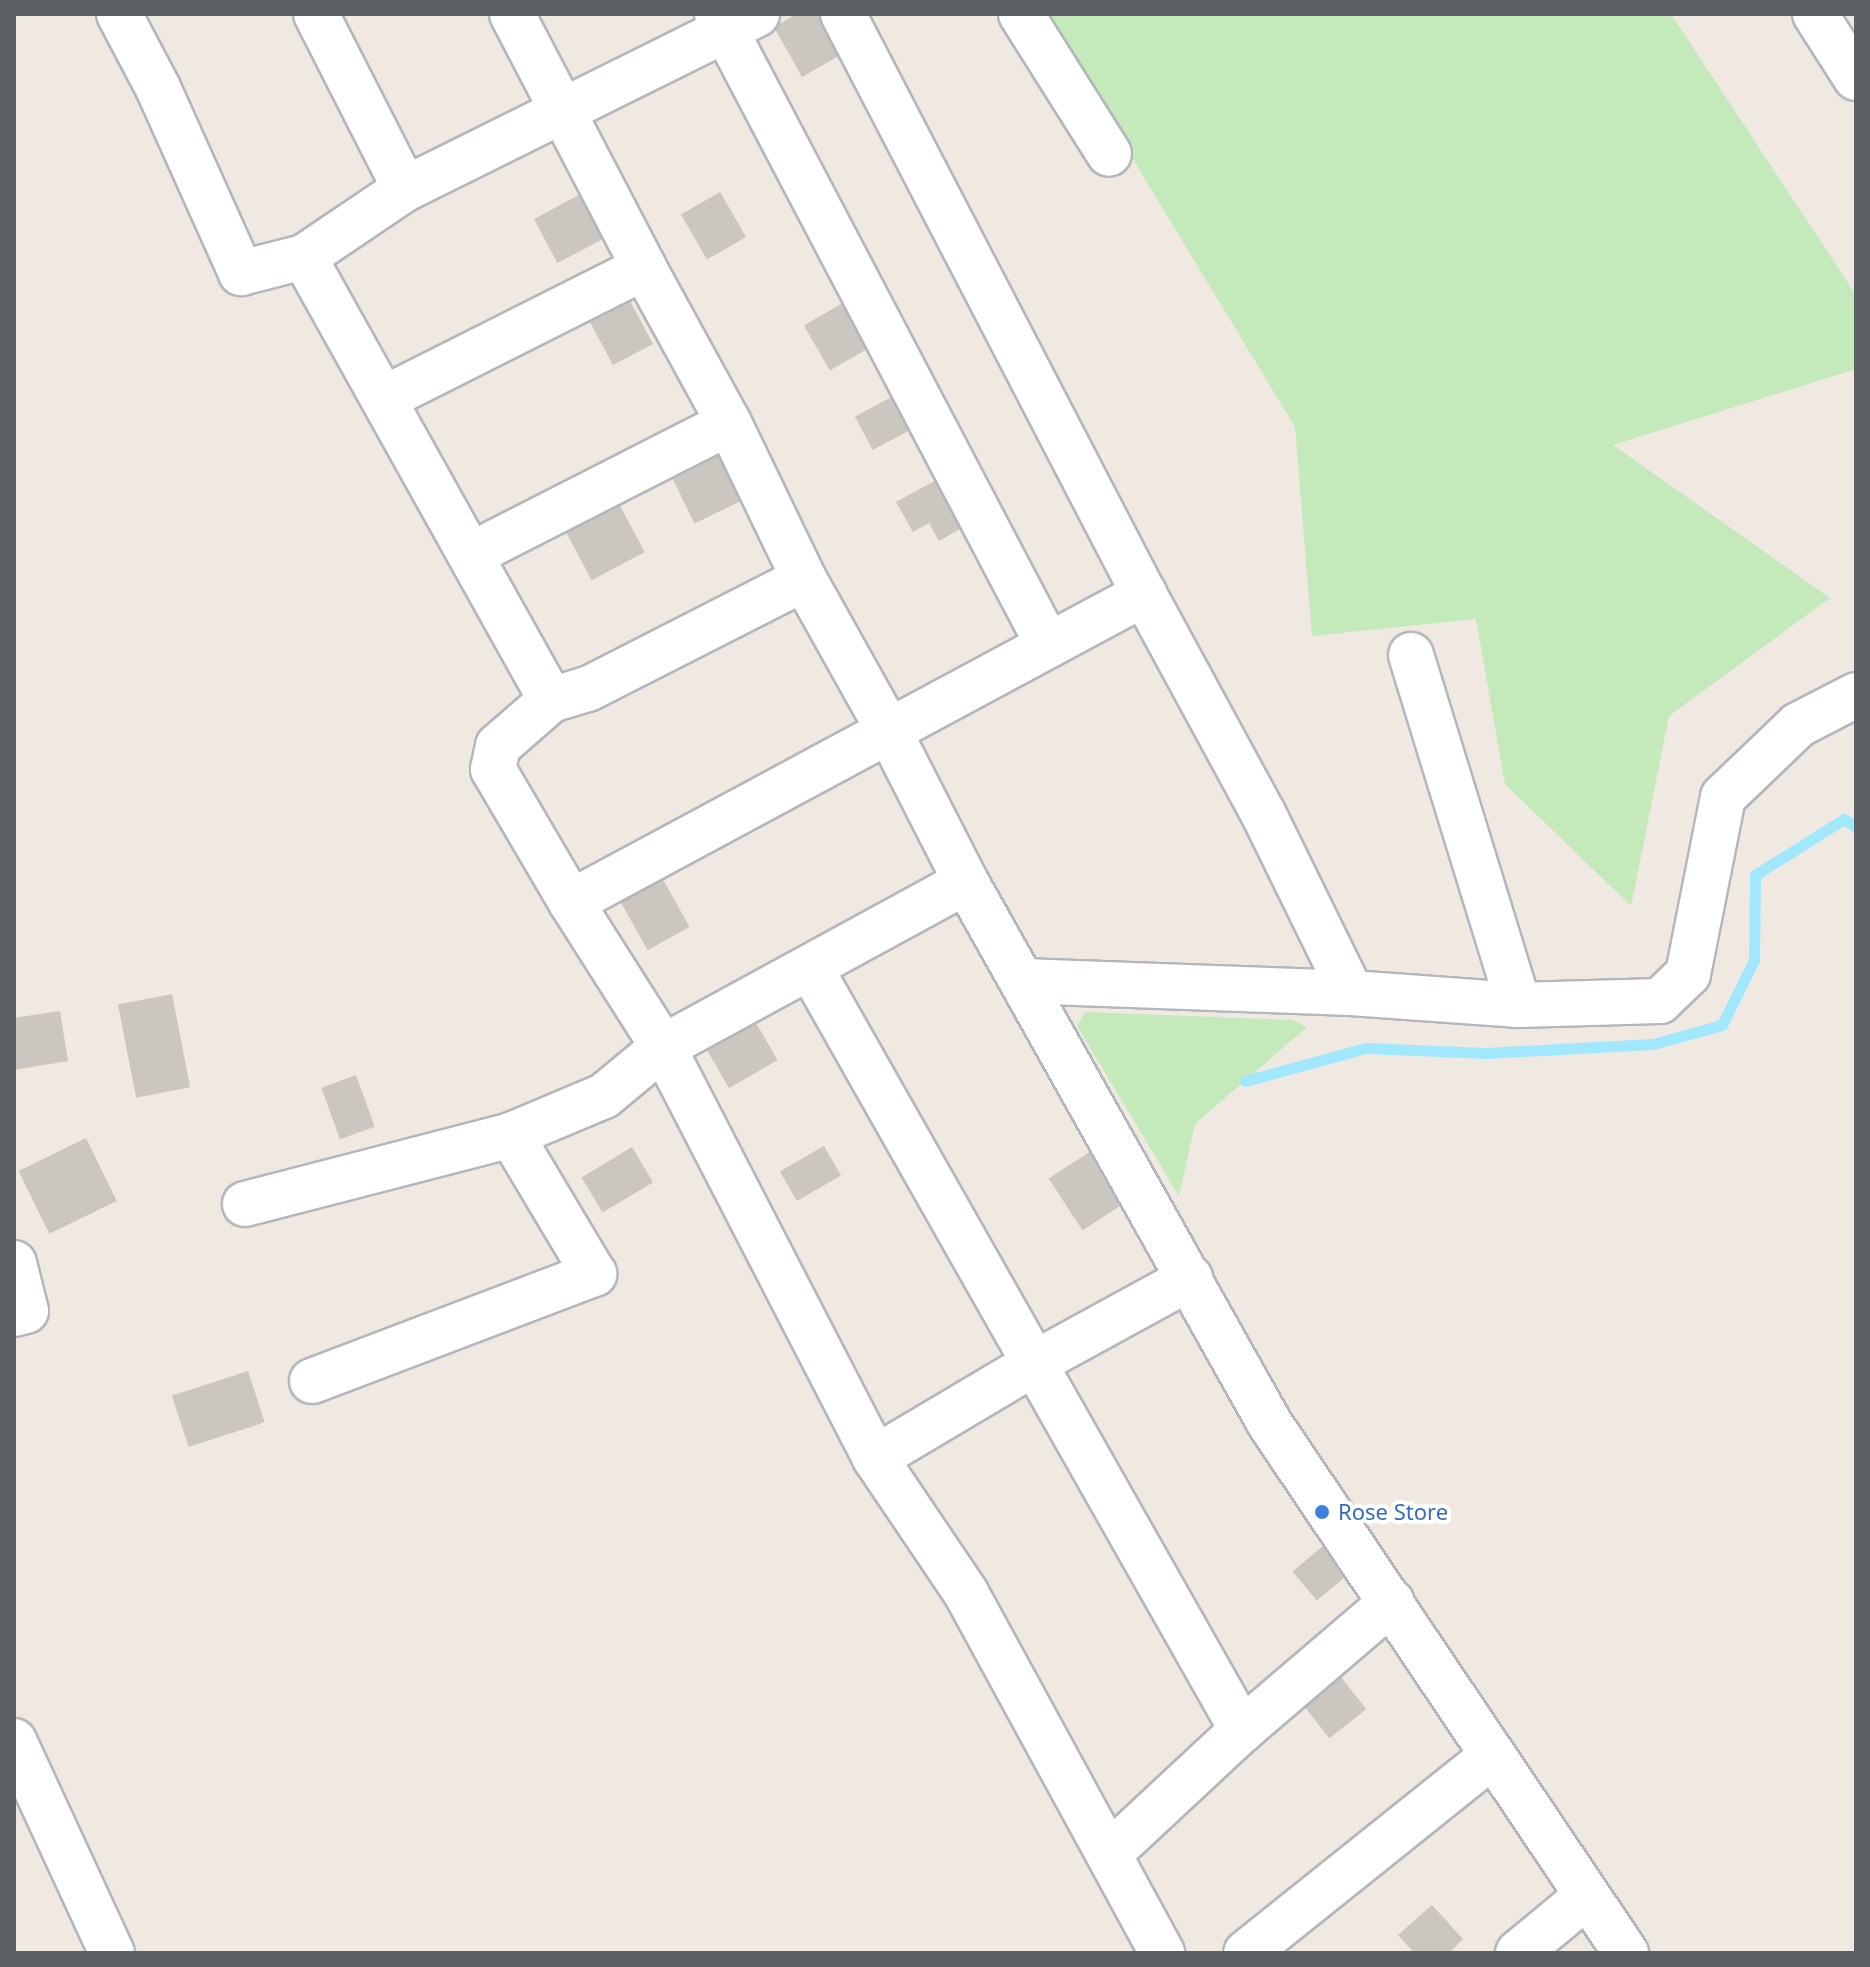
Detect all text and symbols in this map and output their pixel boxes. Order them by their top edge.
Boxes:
place label: Rose Store [1338,1499,1448,1525]
marker: Rose Store [1313,1503,1331,1521]

